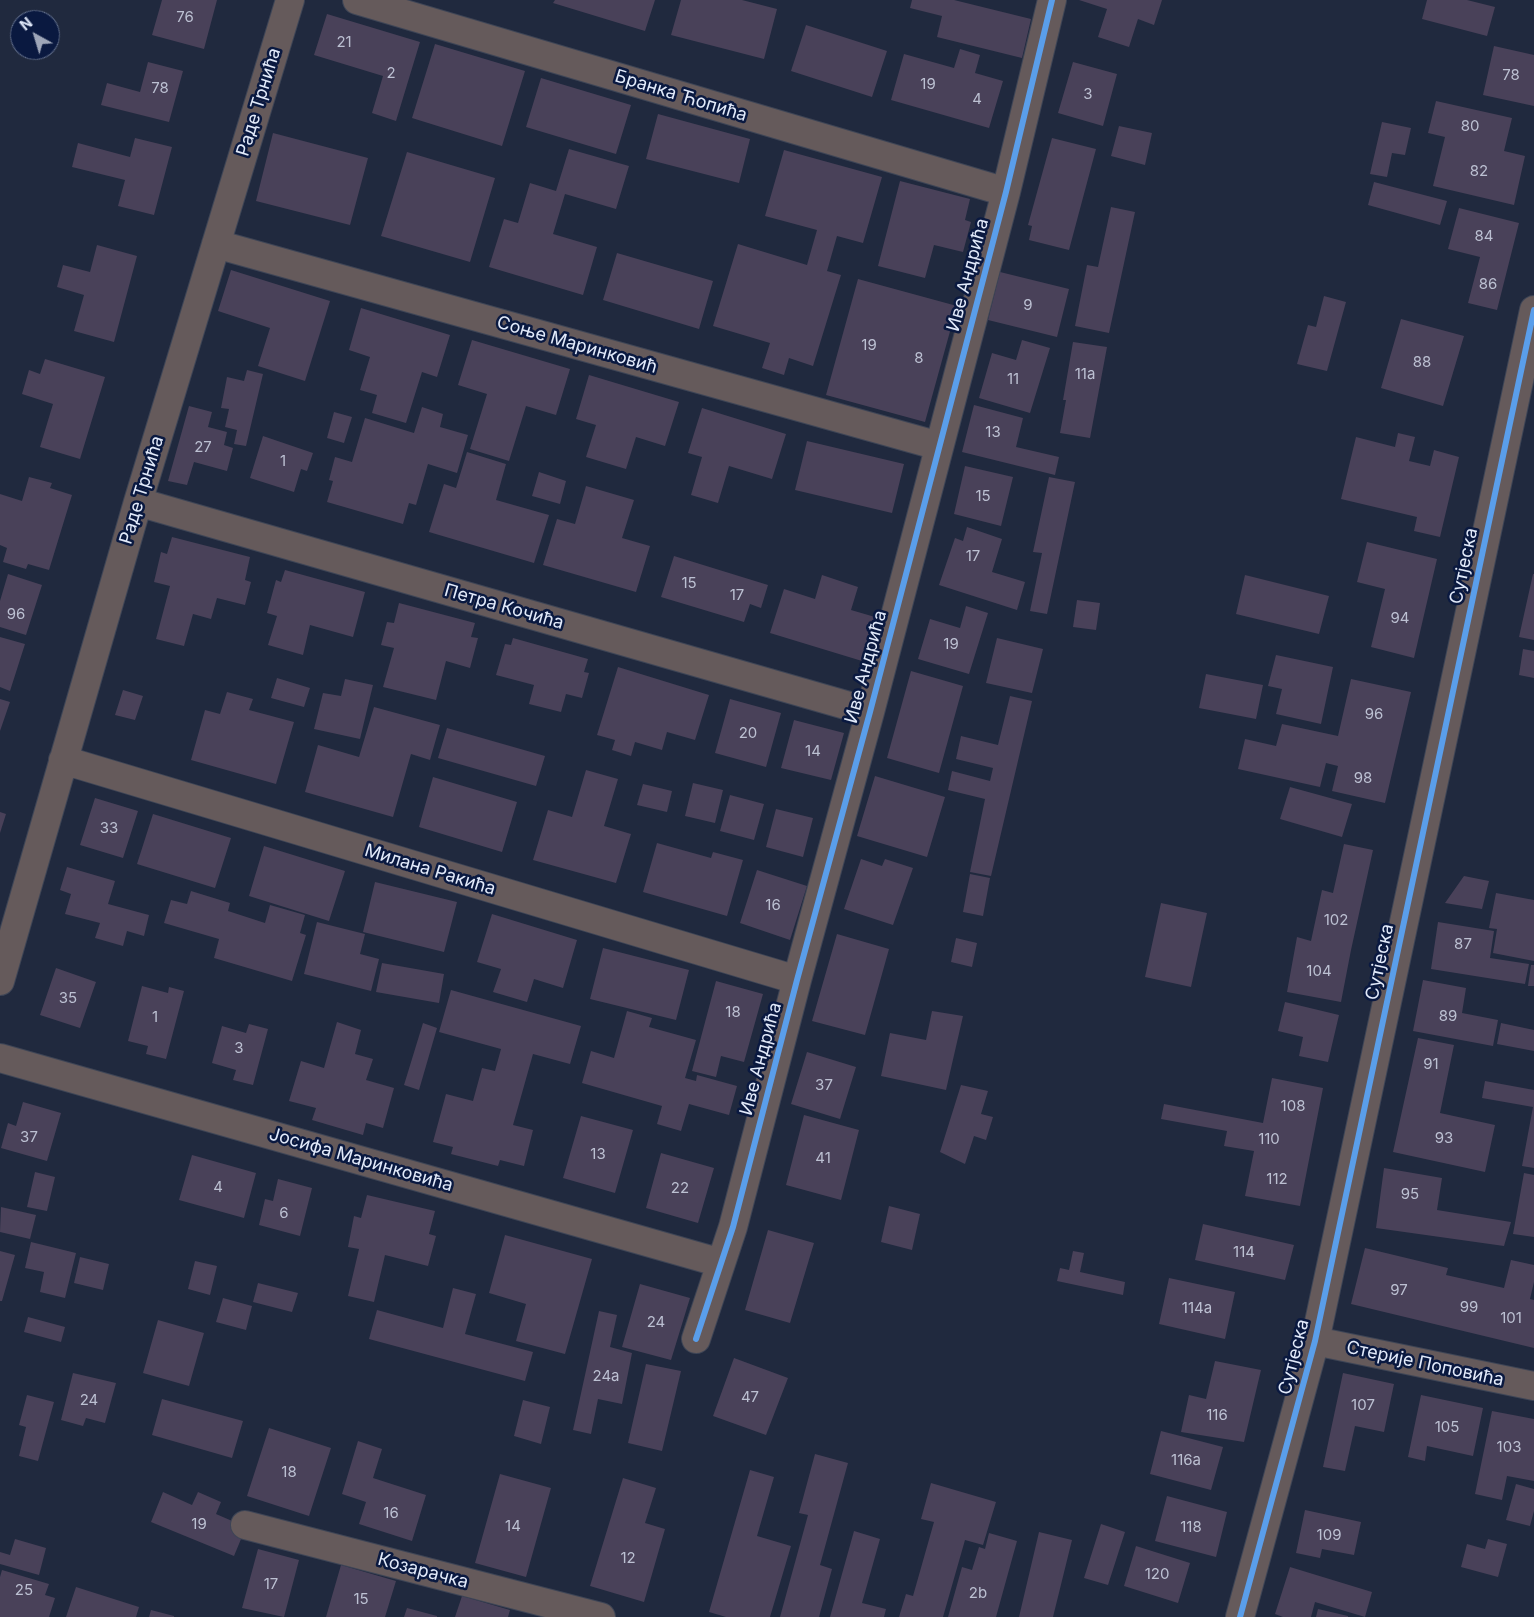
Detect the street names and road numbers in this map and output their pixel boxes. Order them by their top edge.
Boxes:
street label: Раде Трнића [232,45,286,159]
street label: Бранка Ћопића [612,66,750,126]
street label: Иве Андрића [943,216,993,334]
street label: Соње Маринковић [494,312,660,378]
street label: Раде Трнића [115,433,169,547]
street label: Сутјеска [1445,526,1483,606]
street label: Петра Кочића [442,580,566,634]
street label: Иве Андрића [841,608,891,726]
street label: Милана Ракића [362,840,498,900]
street label: Сутјеска [1361,922,1399,1002]
street label: Иве Андрића [736,1000,786,1118]
street label: Јосифа Маринковића [267,1123,455,1197]
street label: Сутјеска [1274,1317,1314,1397]
street label: Стерије Поповића [1344,1337,1506,1391]
street label: Козарачка [375,1549,471,1593]

